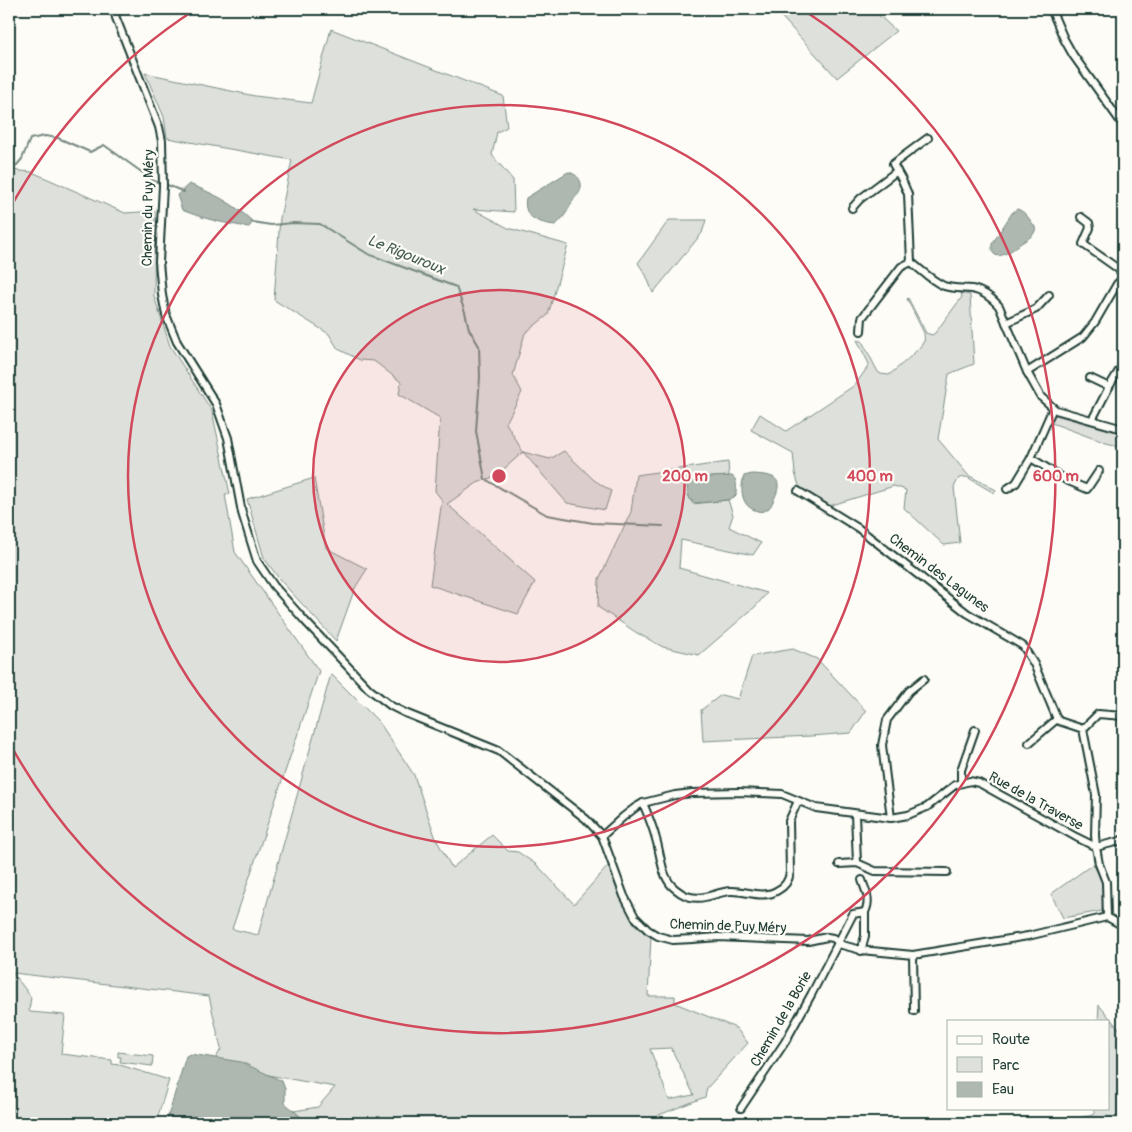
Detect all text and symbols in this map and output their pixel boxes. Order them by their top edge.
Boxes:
street label: Chemin du Puy Méry [138,149,158,267]
water label: Le Rigouroux [365,231,449,280]
centre of rings [490,467,508,485]
text: 200 m [662,467,708,486]
text: 400 m [847,467,893,486]
text: 600 m [1033,467,1079,486]
street label: Chemin des Lagunes [886,530,993,616]
street label: Rue de la Traverse [986,768,1086,834]
street label: Chemin de Puy Méry [669,915,787,937]
street label: Chemin de la Borie [747,968,815,1070]
legend [947,1020,1110,1110]
text: Route [992,1030,1030,1049]
text: Parc [992,1056,1020,1075]
text: Eau [992,1080,1014,1099]

